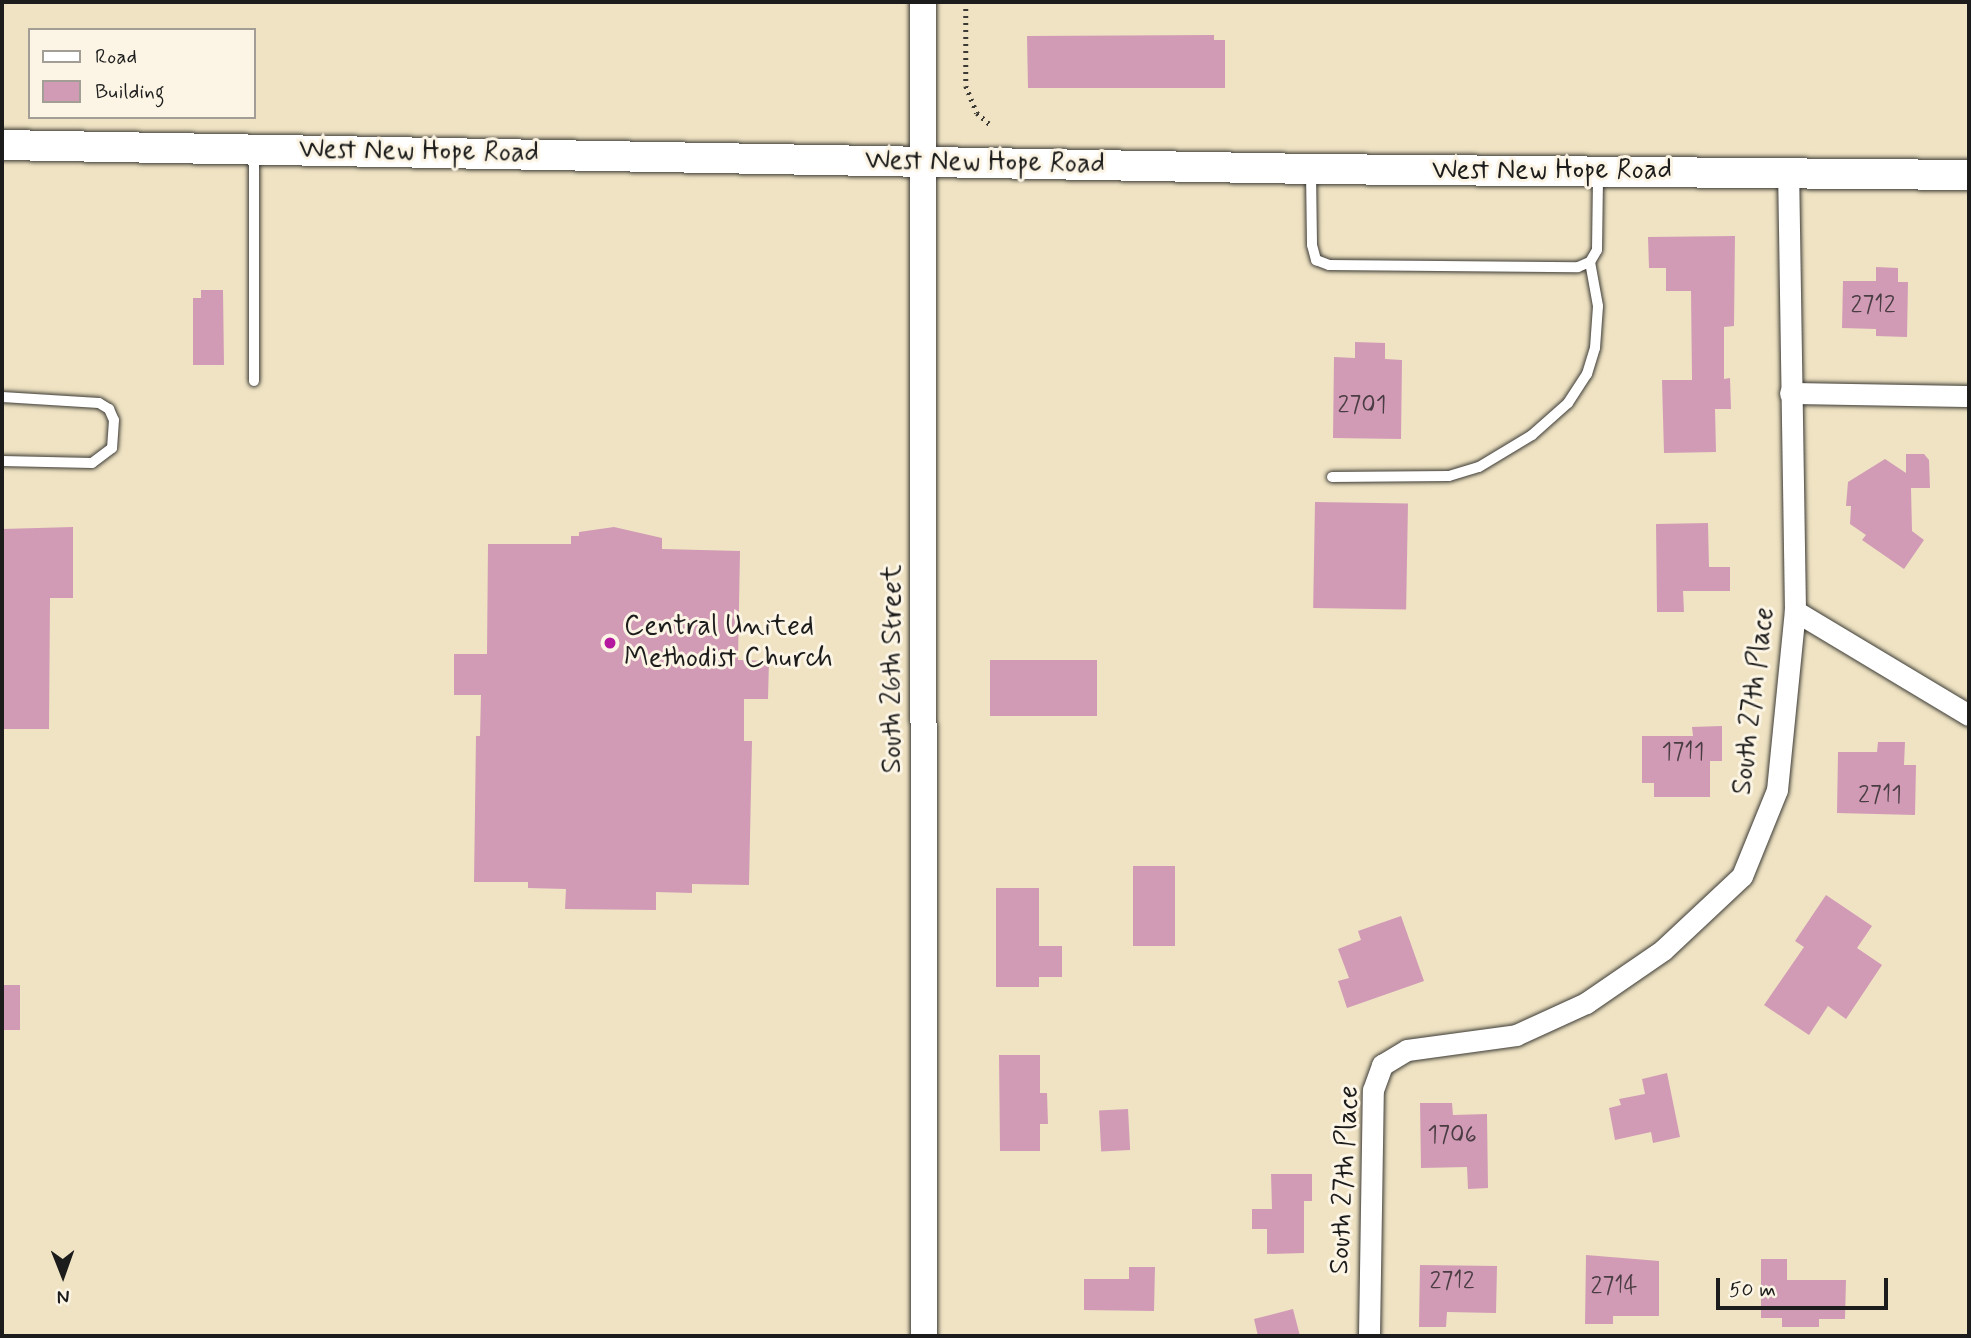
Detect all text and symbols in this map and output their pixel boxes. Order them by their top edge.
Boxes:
legend [28,28,256,119]
text: Road [95,43,137,71]
text: Building [95,78,165,106]
street label: West New Hope Road [298,133,540,171]
street label: West New Hope Road [864,144,1106,182]
street label: West New Hope Road [1431,154,1673,188]
house number: 2712 [1851,292,1895,320]
house number: 2701 [1338,392,1386,420]
street label: South 26th Street [876,565,910,773]
street label: South 27th Place [1726,605,1782,797]
place label: Central United Methodist Church [624,610,833,676]
marker: Central United Methodist Church [602,635,618,651]
house number: 1711 [1662,739,1704,767]
house number: 2711 [1858,782,1902,810]
street label: South 27th Place [1323,1085,1367,1275]
house number: 1706 [1427,1122,1477,1150]
north arrow [28,1240,98,1310]
scale bar [1719,1264,1890,1308]
house number: 2712 [1430,1268,1474,1296]
house number: 2714 [1590,1273,1638,1301]
text: 50 m [1729,1276,1776,1304]
text: N [57,1284,70,1309]

